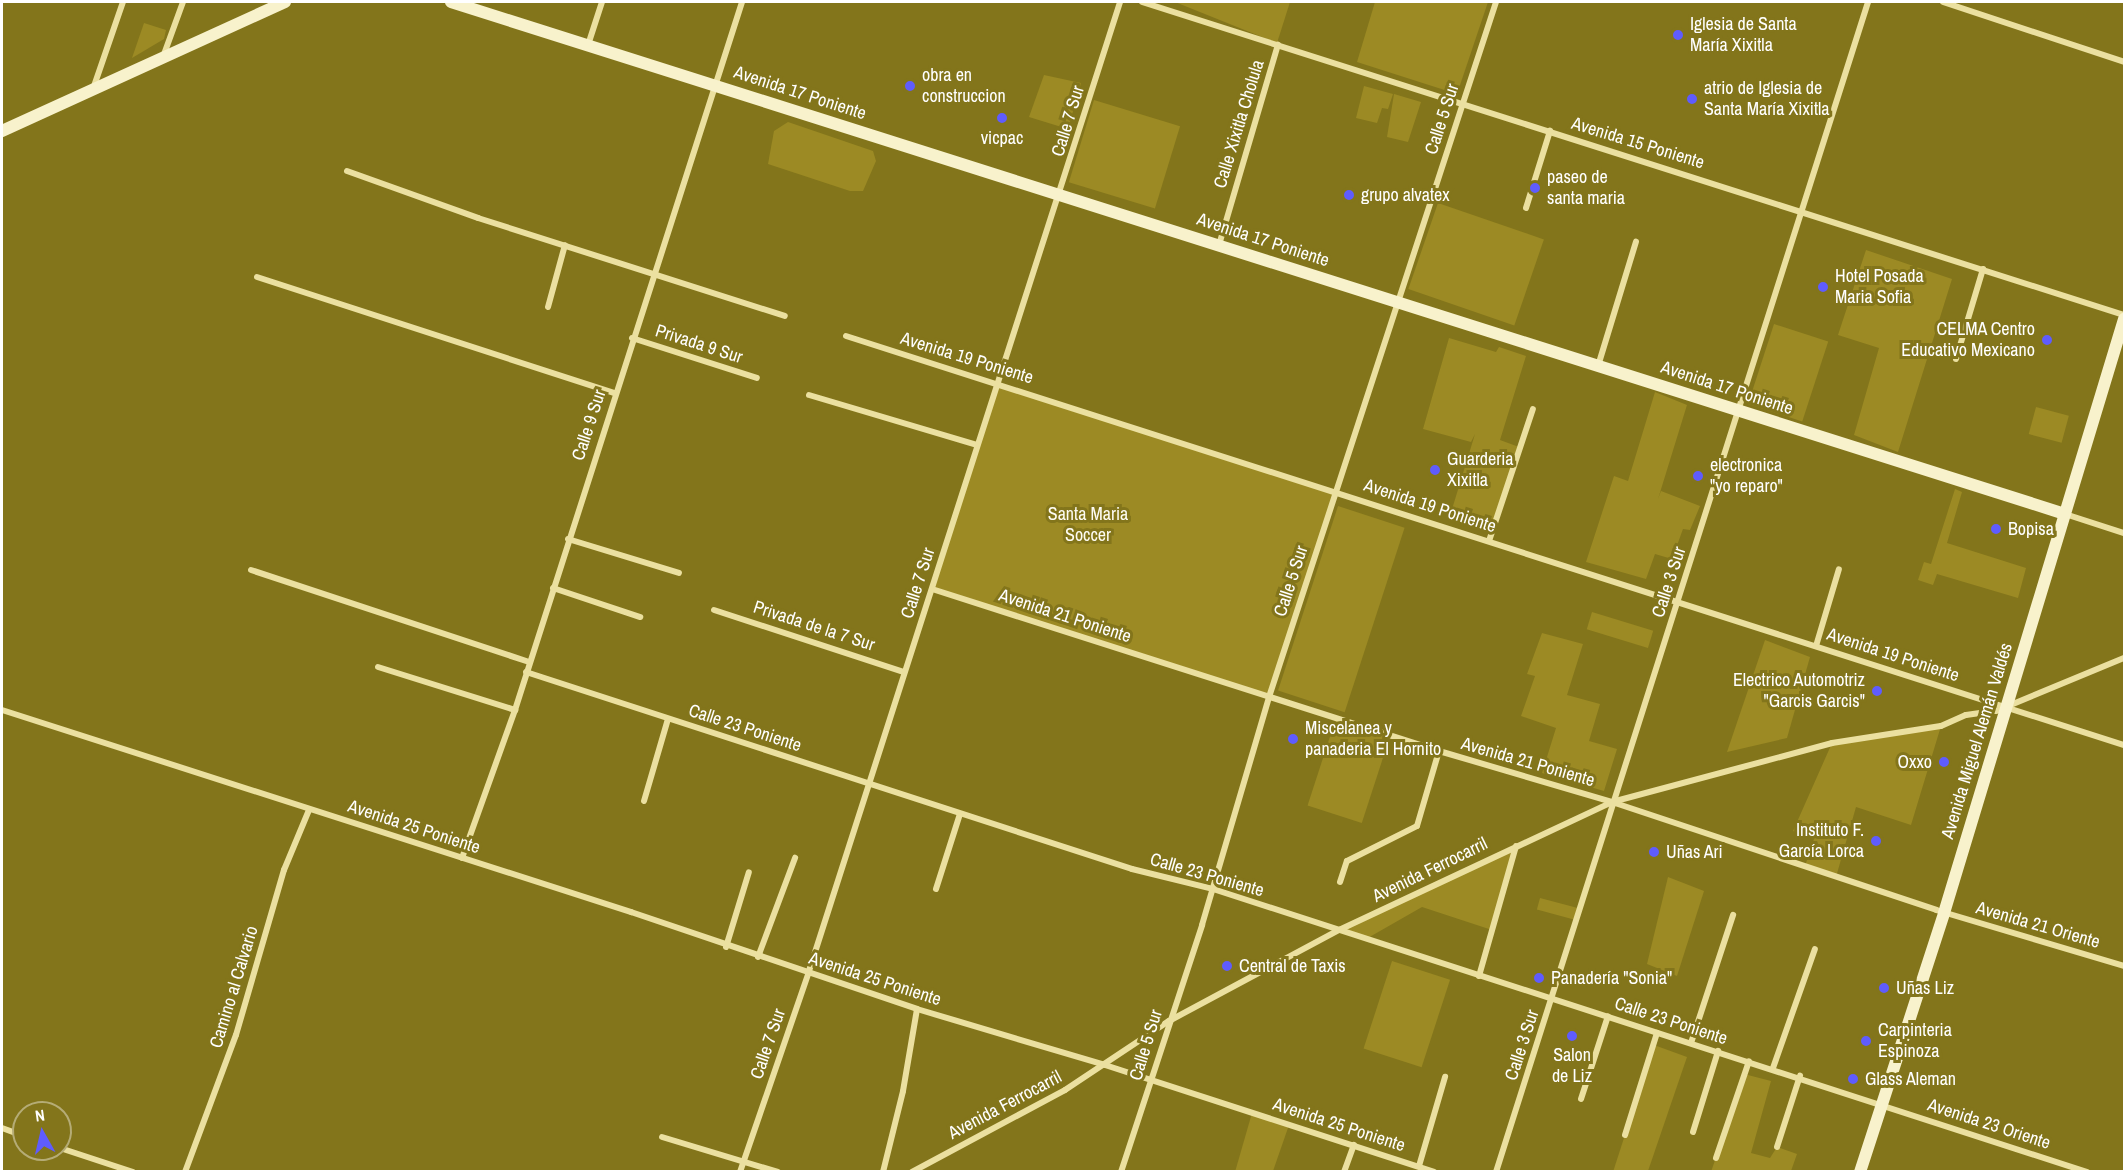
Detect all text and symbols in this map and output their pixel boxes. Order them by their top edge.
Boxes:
place label: Iglesia de Santa María Xixitla [1690,14,1797,57]
marker: Iglesia de Santa María Xixitla [1671,28,1685,42]
street label: Calle Xixitla Cholula [1209,57,1269,191]
street label: Avenida 17 Poniente [731,61,869,125]
place label: obra en construccion [922,65,1006,107]
place label: atrio de Iglesia de Santa María Xixitla [1704,78,1830,121]
marker: obra en construccion [903,79,917,93]
street label: Calle 5 Sur [1420,81,1464,157]
street label: Calle 7 Sur [1047,83,1089,159]
marker: atrio de Iglesia de Santa María Xixitla [1685,92,1699,106]
marker: vicpac [995,111,1009,125]
street label: Avenida 15 Poniente [1569,113,1707,173]
place label: vicpac [981,127,1023,149]
place label: paseo de santa maria [1547,167,1625,210]
marker: paseo de santa maria [1528,181,1542,195]
place label: grupo alvatex [1361,184,1450,206]
marker: grupo alvatex [1342,188,1356,202]
street label: Avenida 17 Poniente [1194,208,1332,272]
place label: Hotel Posada Maria Sofia [1835,266,1924,308]
marker: Hotel Posada Maria Sofia [1816,280,1830,294]
place label: CELMA Centro Educativo Mexicano [1901,319,2035,362]
street label: Privada 9 Sur [653,320,745,368]
street label: Avenida 19 Poniente [898,328,1036,388]
marker: CELMA Centro Educativo Mexicano [2040,333,2054,347]
street label: Avenida 17 Poniente [1658,356,1796,420]
street label: Calle 9 Sur [567,387,611,463]
place label: Guarderia Xixitla [1447,449,1513,492]
place label: electronica "yo reparo" [1710,455,1783,498]
marker: Guarderia Xixitla [1428,463,1442,477]
marker: electronica "yo reparo" [1691,469,1705,483]
street label: Avenida 19 Poniente [1361,474,1499,538]
park label: Santa Maria Soccer [1048,504,1128,546]
place label: Bopisa [2008,518,2054,540]
marker: Bopisa [1989,522,2003,536]
street label: Calle 5 Sur [1269,543,1313,619]
street label: Calle 3 Sur [1647,544,1691,620]
street label: Calle 7 Sur [896,545,940,621]
street label: Avenida 21 Poniente [996,584,1134,648]
street label: Privada de la 7 Sur [751,596,877,656]
street label: Avenida 19 Poniente [1824,623,1962,687]
street label: Avenida Miguel Alemán Valdés [1937,640,2017,842]
place label: Electrico Automotriz "Garcis Garcis" [1732,670,1865,712]
marker: Electrico Automotriz "Garcis Garcis" [1870,684,1884,698]
street label: Calle 23 Poniente [686,700,804,756]
place label: Miscelanea y panaderia El Hornito [1305,718,1441,760]
marker: Miscelanea y panaderia El Hornito [1286,732,1300,746]
street label: Avenida 21 Poniente [1459,733,1597,791]
place label: Oxxo [1898,751,1932,773]
marker: Oxxo [1937,755,1951,769]
street label: Avenida 25 Poniente [345,795,483,859]
place label: Instituto F. García Lorca [1779,820,1864,862]
street label: Avenida Ferrocarril [1369,833,1491,907]
marker: Instituto F. García Lorca [1869,834,1883,848]
place label: Uñas Ari [1666,841,1723,863]
marker: Uñas Ari [1647,845,1661,859]
street label: Calle 23 Poniente [1148,848,1266,902]
street label: Avenida 21 Oriente [1974,897,2102,953]
street label: Camino al Calvario [205,923,263,1051]
street label: Avenida 25 Poniente [806,947,944,1011]
place label: Central de Taxis [1239,955,1346,977]
marker: Central de Taxis [1220,959,1234,973]
place label: Panadería "Sonia" [1551,967,1672,989]
marker: Panadería "Sonia" [1532,971,1546,985]
place label: Uñas Liz [1896,977,1954,999]
marker: Uñas Liz [1877,981,1891,995]
street label: Calle 23 Poniente [1612,993,1730,1049]
street label: Calle 7 Sur [746,1006,790,1082]
street label: Calle 5 Sur [1125,1007,1167,1083]
street label: Calle 3 Sur [1500,1007,1544,1083]
place label: Carpinteria Espinoza [1878,1020,1952,1062]
marker: Salon de Liz [1565,1029,1579,1043]
marker: Carpinteria Espinoza [1859,1034,1873,1048]
place label: Salon de Liz [1552,1045,1592,1088]
street label: Avenida Ferrocarril [945,1066,1065,1144]
place label: Glass Aleman [1865,1068,1957,1090]
marker: Glass Aleman [1846,1072,1860,1086]
street label: Avenida 25 Poniente [1270,1093,1408,1157]
street label: Avenida 23 Oriente [1925,1094,2053,1154]
north arrow [12,1101,72,1161]
text: N [34,1104,46,1127]

